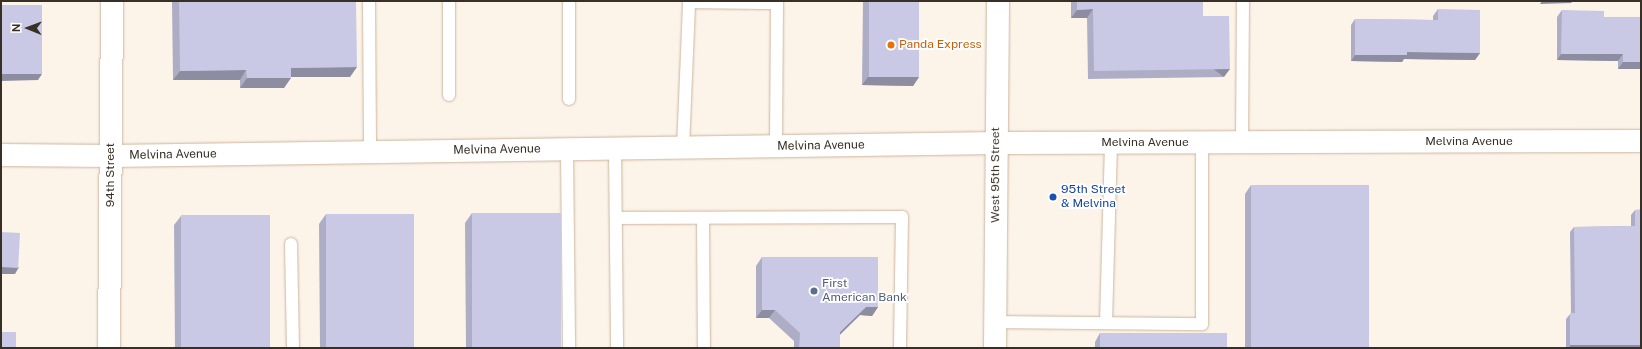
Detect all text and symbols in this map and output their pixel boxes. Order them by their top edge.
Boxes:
north arrow [8,8,48,48]
text: N [10,23,22,32]
place label: Panda Express [899,38,982,52]
marker: Panda Express [886,40,896,50]
street label: West 95th Street [989,127,1003,223]
street label: Melvina Avenue [1425,135,1513,149]
street label: Melvina Avenue [1101,136,1189,150]
street label: Melvina Avenue [777,138,865,154]
street label: Melvina Avenue [453,142,541,158]
street label: 94th Street [104,143,118,207]
street label: Melvina Avenue [129,147,217,163]
place label: 95th Street & Melvina [1061,183,1126,211]
marker: 95th Street & Melvina [1048,192,1058,202]
place label: First American Bank [822,277,907,305]
marker: First American Bank [809,286,819,296]

